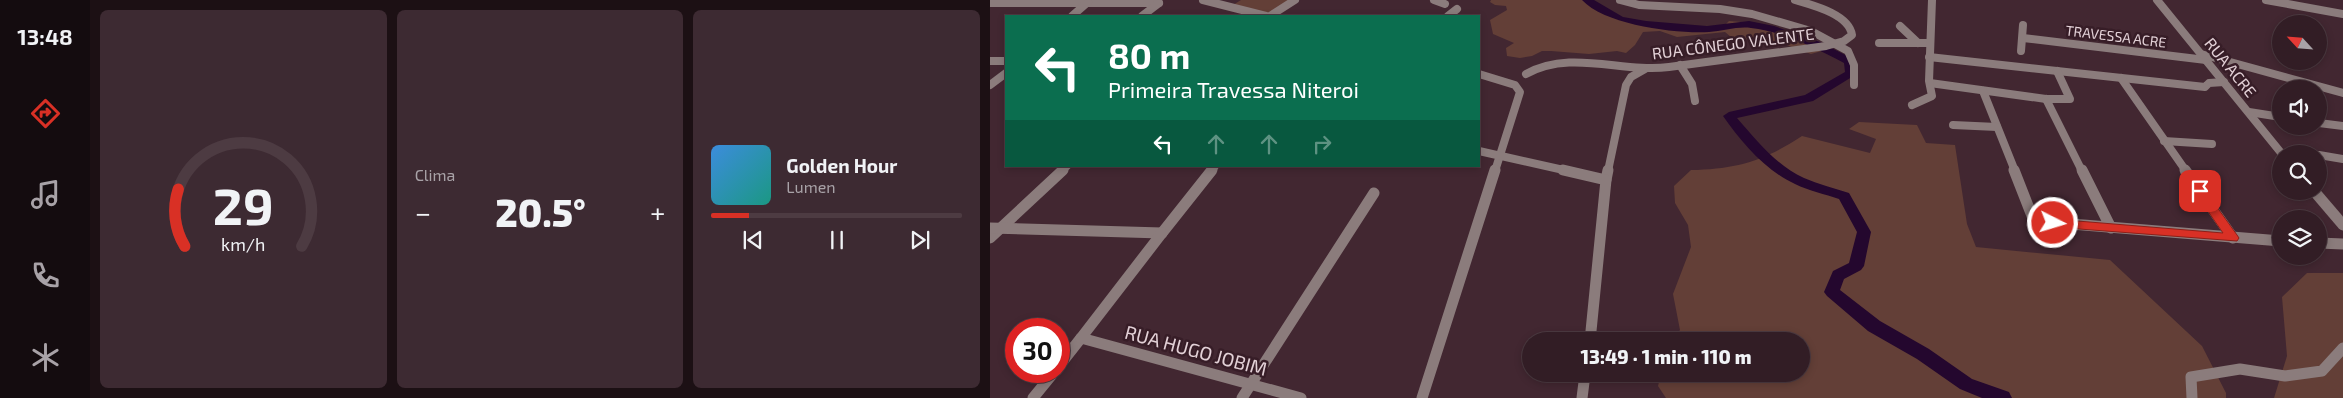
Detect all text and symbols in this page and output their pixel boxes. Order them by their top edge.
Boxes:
north arrow [2272,15,2328,70]
map controls [2272,15,2327,265]
street label: TRAVESSA ACRE [2065,21,2168,51]
text: 13:48 [17,23,73,49]
street label: RUA CÔNEGO VALENTE [1651,24,1815,62]
street label: RUA ACRE [2201,33,2261,101]
text: 80 m [1108,34,1190,76]
icon: left [1025,35,1090,100]
text: Primeira Travessa Niteroi [1108,76,1359,102]
button: sound [2272,80,2327,135]
icon: directions [28,96,63,131]
icon: left [1149,130,1177,158]
icon: ahead [1202,130,1230,158]
icon: ahead [1255,130,1283,158]
icon: right [1308,130,1336,158]
button: search [2272,145,2327,200]
text: Golden Hour [786,154,897,177]
text: Clima [415,165,455,184]
pin [2179,170,2221,212]
text: 29 [213,173,274,235]
icon: music [28,177,63,212]
text: Lumen [786,177,836,196]
icon: arrive [2186,177,2214,205]
text: 20.5° [495,189,586,235]
text: − [415,195,431,229]
text: + [650,195,665,229]
position arrow [2026,196,2078,248]
button: layers [2272,210,2327,265]
icon: previous [739,226,767,254]
icon: pause [823,226,851,254]
icon: next [906,226,934,254]
text: km/h [221,233,266,255]
icon: phone [28,258,63,293]
speed limit sign: 30 [1005,318,1070,383]
street label: RUA HUGO JOBIM [1122,320,1270,380]
icon: climate [28,340,63,375]
text: 13:49 · 1 min · 110 m [1580,345,1752,368]

